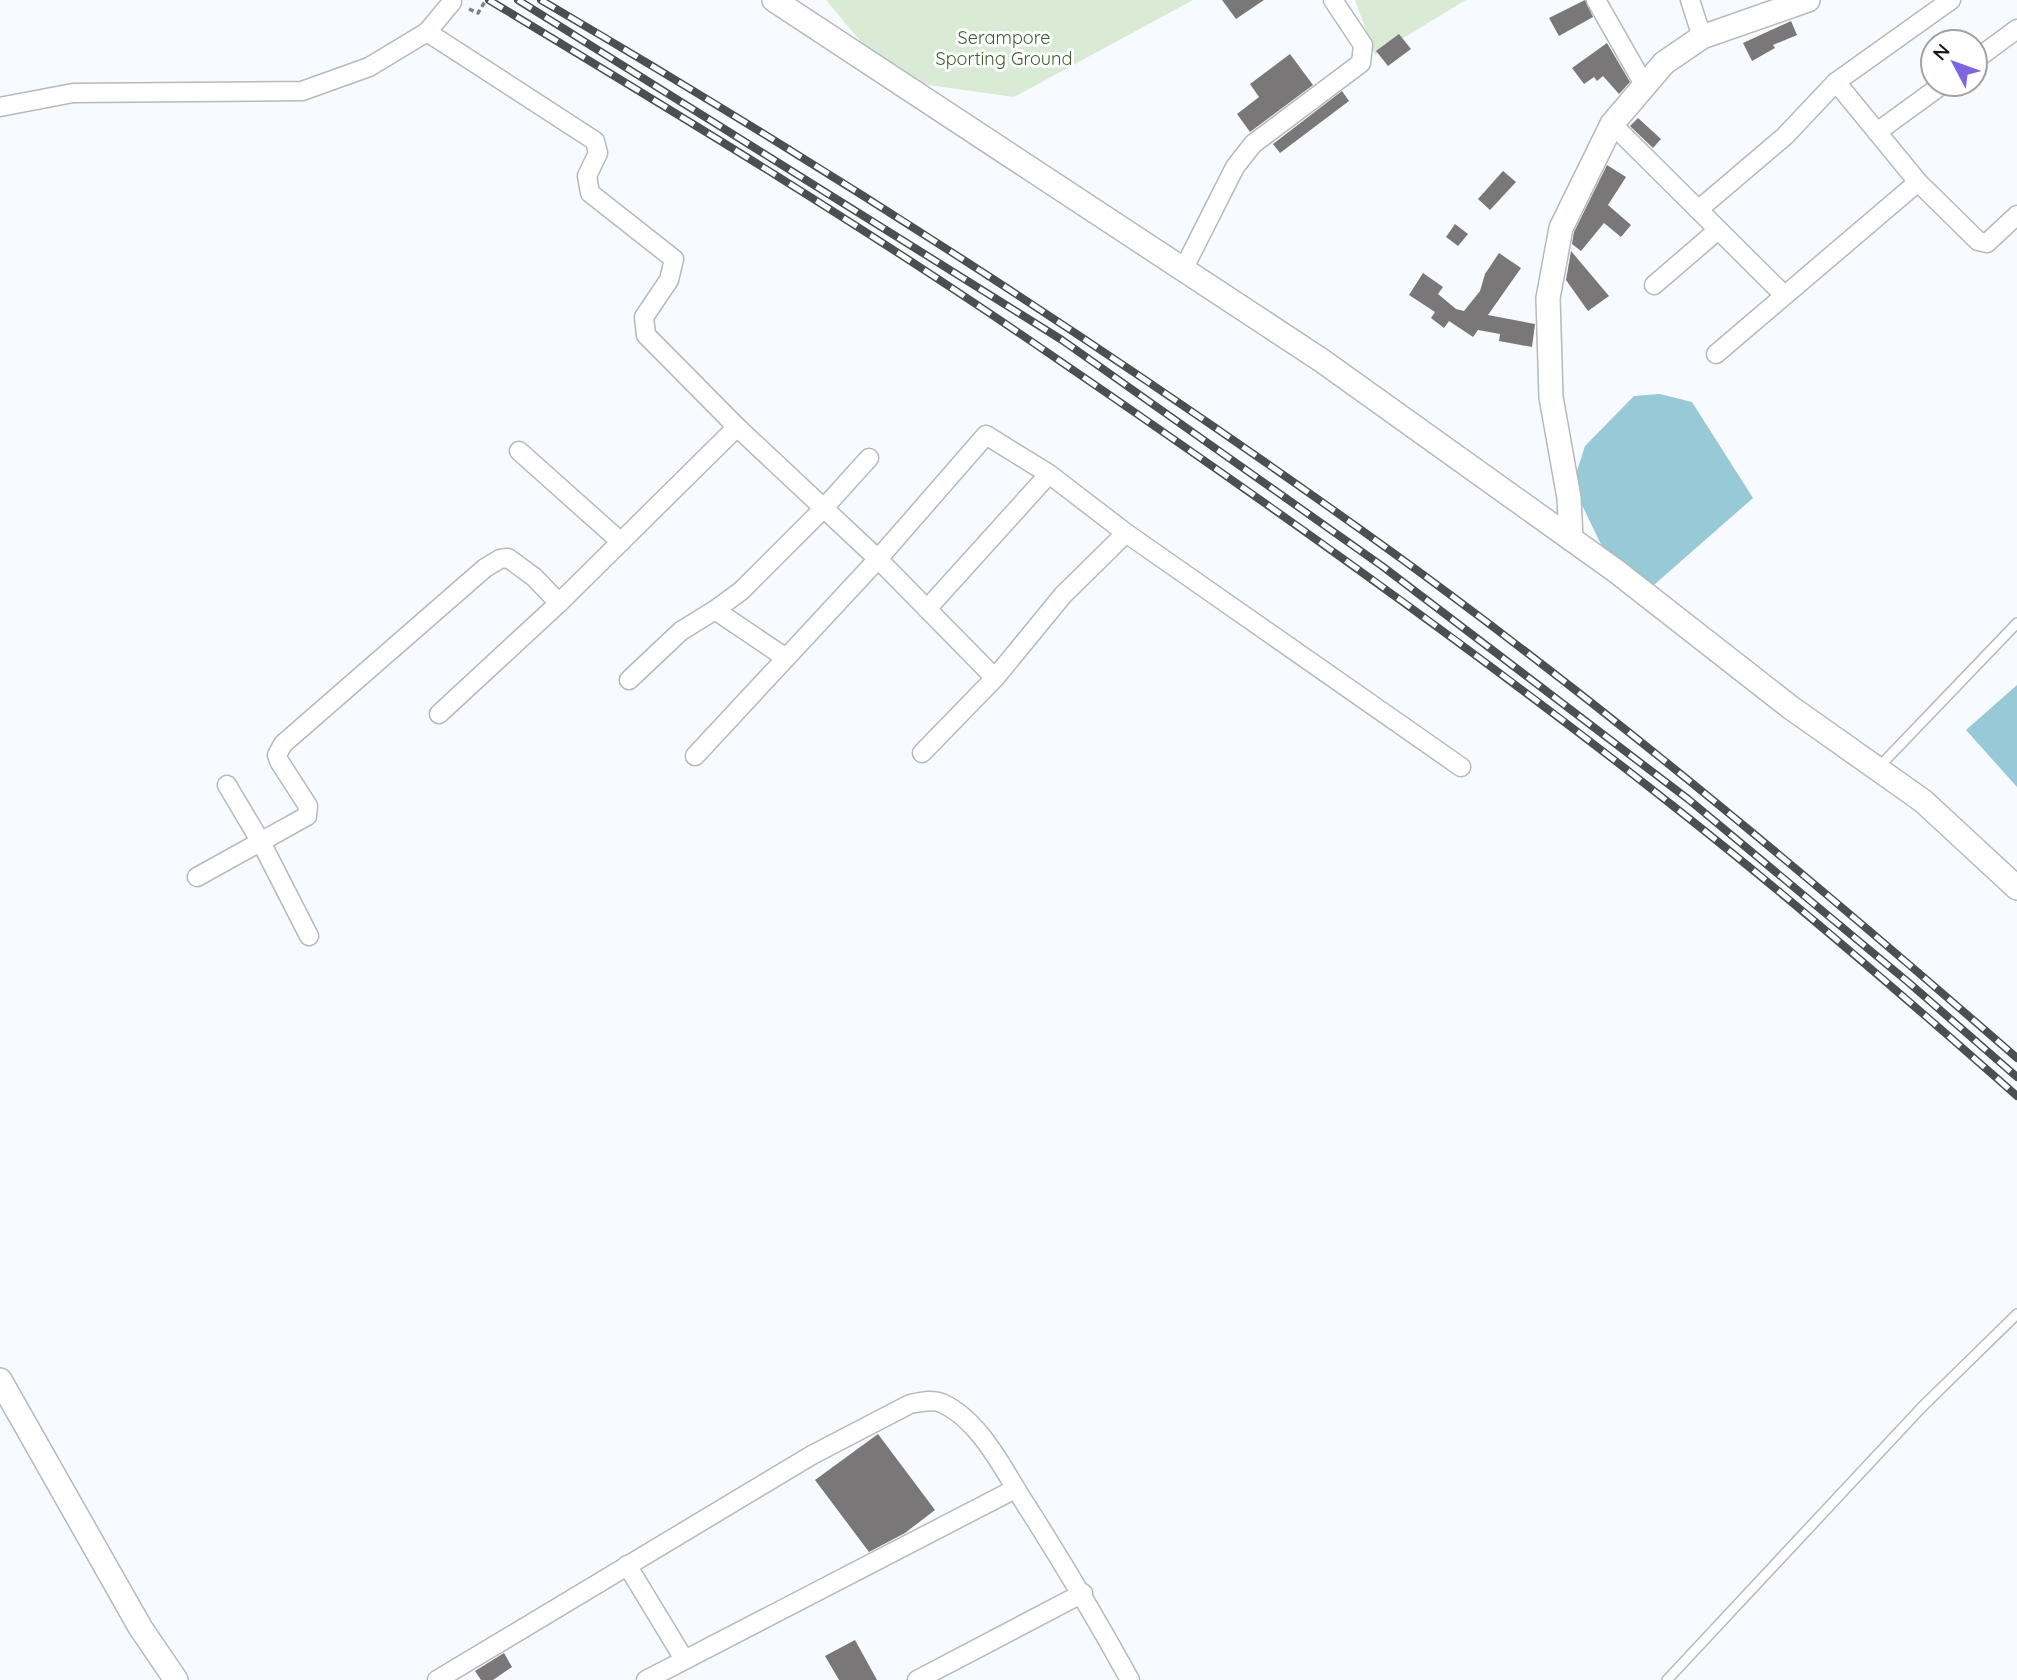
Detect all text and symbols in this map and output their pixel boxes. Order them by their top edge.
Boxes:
park label: Serampore Sporting Ground [936,26,1072,70]
north arrow [1919,28,1989,98]
text: N [1928,39,1955,65]

